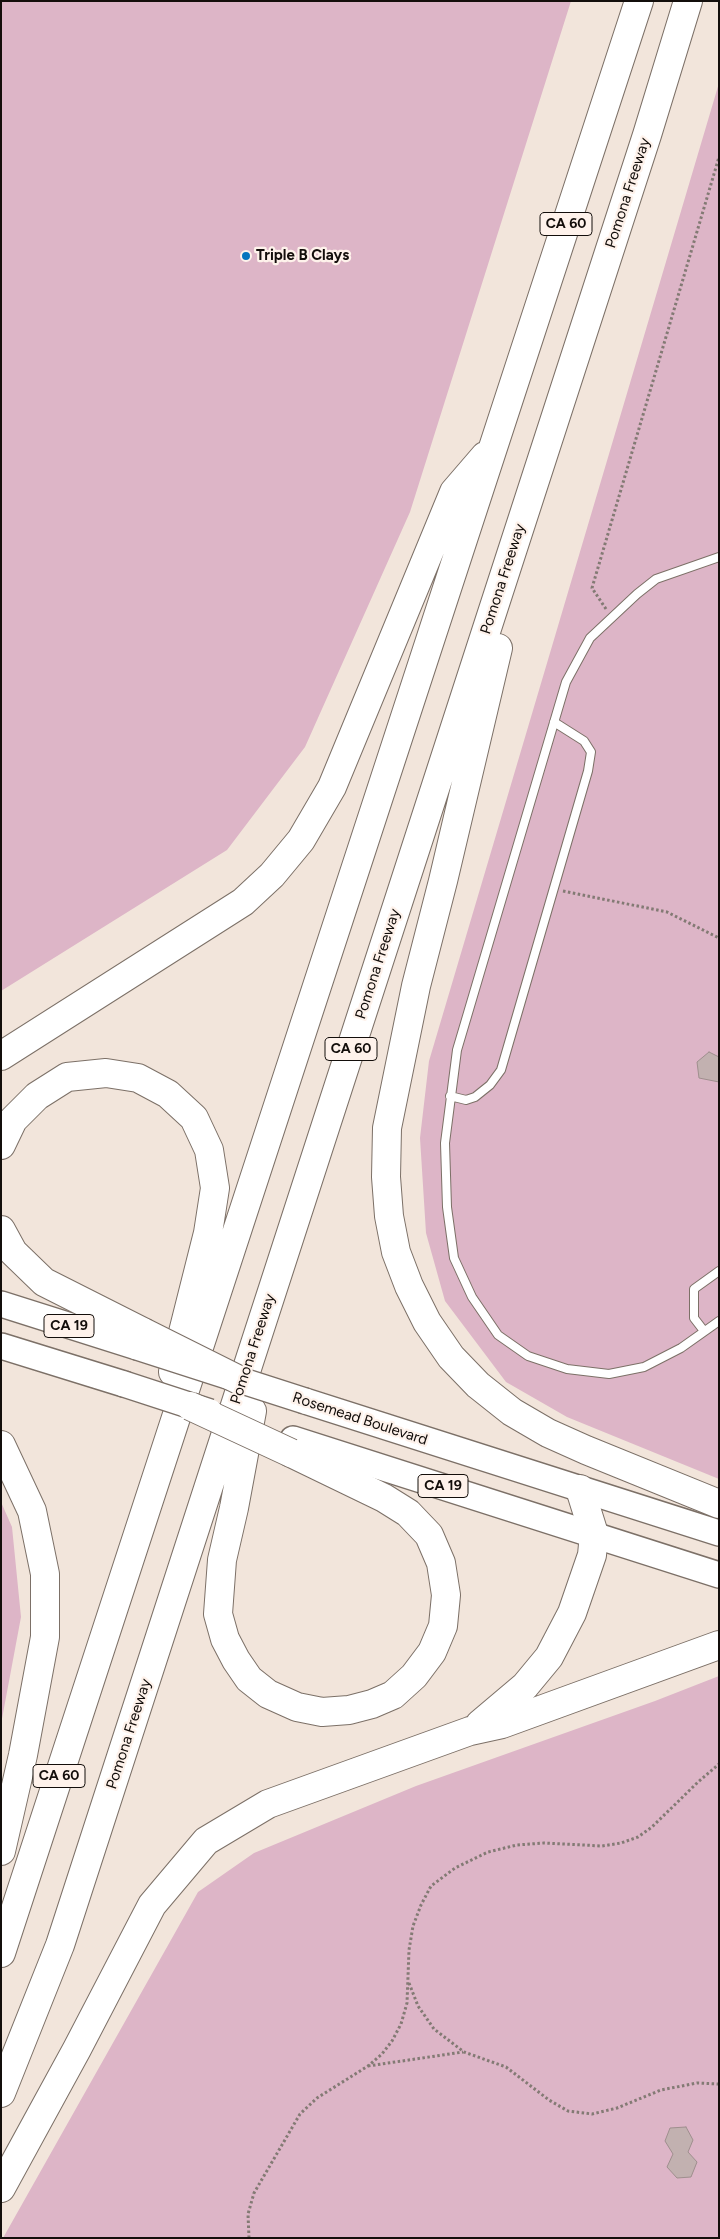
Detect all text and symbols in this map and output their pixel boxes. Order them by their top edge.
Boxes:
street label: Pomona Freeway [602,136,654,250]
road number: CA 60 [540,212,592,235]
place label: Triple B Clays [256,247,349,265]
marker: Triple B Clays [240,250,252,262]
street label: Pomona Freeway [477,522,529,636]
street label: Pomona Freeway [352,907,404,1021]
road number: CA 60 [325,1038,377,1060]
street label: Pomona Freeway [227,1292,279,1406]
road number: CA 19 [44,1314,94,1338]
street label: Rosemead Boulevard [290,1389,430,1449]
road number: CA 19 [418,1474,468,1498]
street label: Pomona Freeway [103,1677,155,1791]
road number: CA 60 [33,1764,85,1788]

